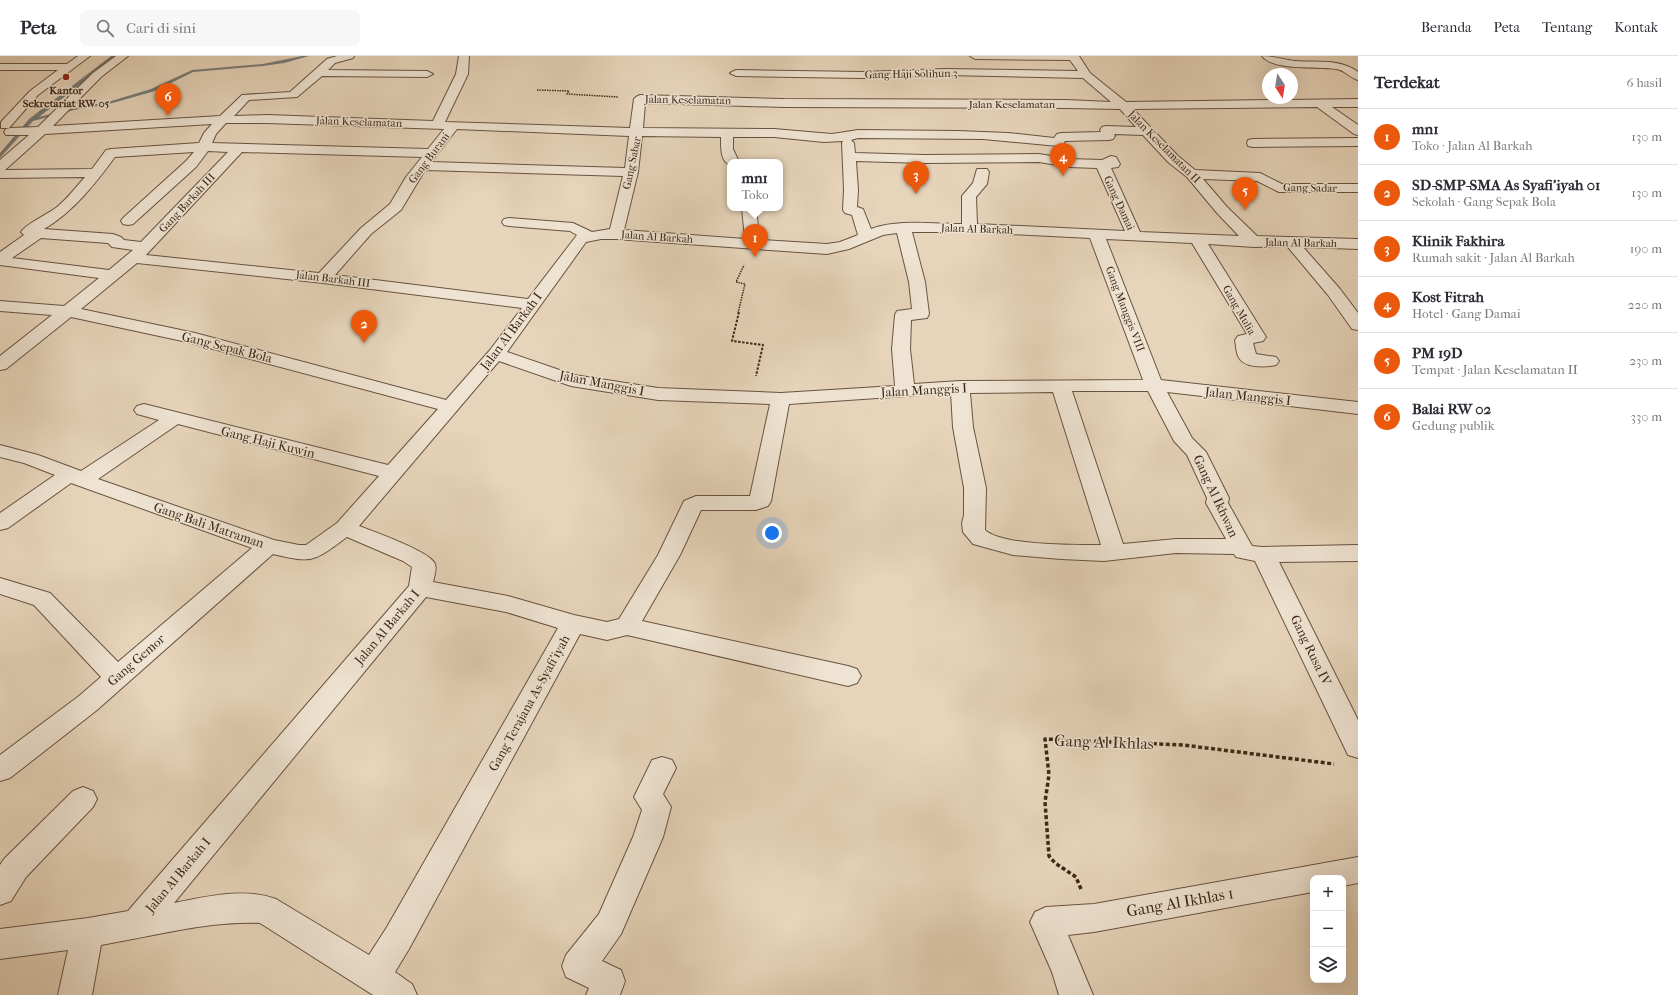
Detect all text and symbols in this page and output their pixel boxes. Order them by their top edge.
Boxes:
search box [80,10,360,46]
text: Peta [20,17,56,39]
icon: search [94,17,116,39]
text: Cari di sini [126,19,196,37]
text: Beranda [1421,19,1472,36]
text: Peta [1494,19,1520,36]
text: Tentang [1542,19,1592,36]
text: Kontak [1614,19,1658,36]
street label: Gang Haji Solihun 3 [865,67,957,81]
north arrow [1262,68,1298,104]
marker: Kantor Sekretariat RW 05 [61,72,71,82]
text: Terdekat [1374,72,1440,92]
text: 6 hasil [1627,75,1662,90]
pin: 6 [155,83,181,116]
place label: Kantor Sekretariat RW 05 [23,84,109,110]
street label: Jalan Keselamatan [644,93,732,107]
street label: Jalan Keselamatan [968,98,1056,111]
street label: Jalan Keselamatan II [1124,107,1203,186]
street label: Jalan Keselamatan [315,114,403,130]
text: mn1 [1412,120,1439,138]
street label: Gang Burani [406,129,453,186]
text: 1 [1385,129,1389,144]
text: 130 m [1631,129,1662,144]
street label: Gang Sabar [620,135,644,191]
text: Toko · Jalan Al Barkah [1412,138,1533,153]
pin: 4 [1050,143,1076,176]
popup [727,159,783,211]
pin: 3 [903,161,929,194]
text: mn1 [741,169,768,187]
street label: Gang Barkah III [156,170,218,235]
street label: Gang Damai [1101,174,1138,233]
text: SD-SMP-SMA As Syafi'iyah 01 [1412,176,1600,194]
pin: 5 [1232,177,1258,210]
street label: Gang Sadar [1283,181,1337,195]
text: 2 [1384,185,1390,200]
text: 130 m [1631,185,1662,200]
text: Toko [741,187,769,202]
text: Sekolah · Gang Sepak Bola [1412,194,1556,209]
street label: Jalan Al Barkah [940,221,1014,237]
pin: 1 [742,224,768,257]
street label: Jalan Al Barkah [620,228,694,246]
text: Klinik Fakhira [1412,232,1504,250]
street label: Jalan Al Barkah [1264,236,1338,250]
text: 3 [1384,241,1390,256]
text: 190 m [1630,241,1662,256]
text: Rumah sakit · Jalan Al Barkah [1412,250,1575,265]
street label: Gang Manggis VIII [1103,264,1148,354]
street label: Jalan Barkah III [294,268,372,290]
street label: Gang Mulia [1220,283,1259,338]
text: Kost Fitrah [1412,288,1484,306]
street label: Jalan Al Barkah I [476,289,545,373]
text: 4 [1383,297,1391,312]
text: 220 m [1628,297,1662,312]
text: Hotel · Gang Damai [1412,306,1521,321]
pin: 2 [351,310,377,343]
street label: Gang Sepak Bola [180,329,275,366]
text: PM 19D [1412,344,1463,362]
text: 5 [1384,353,1390,368]
text: 230 m [1629,353,1662,368]
text: Tempat · Jalan Keselamatan II [1412,362,1578,377]
street label: Jalan Manggis I [557,367,646,399]
street label: Jalan Manggis I [879,380,968,400]
street label: Jalan Manggis I [1203,384,1292,408]
text: Balai RW 02 [1412,400,1491,418]
text: 6 [1383,409,1391,424]
text: 330 m [1631,409,1662,424]
text: Gedung publik [1412,418,1494,433]
street label: Gang Haji Kuwin [219,423,317,461]
street label: Gang Al Ikhwan [1190,452,1242,540]
street label: Gang Bali Matraman [152,499,267,551]
your location [762,523,782,543]
street label: Jalan Al Barkah I [351,587,423,668]
street label: Gang Rusa IV [1288,612,1335,688]
street label: Gang Gemor [104,631,168,689]
street label: Gang Terajana As-Syafi'iyah [485,632,573,774]
street label: Gang Al Ikhlas [1054,731,1154,753]
street label: Jalan Al Barkah I [142,835,214,916]
map controls [1310,875,1346,983]
button: + [1310,875,1346,911]
street label: Gang Al Ikhlas 1 [1125,883,1235,921]
button: − [1310,911,1346,947]
button: layers [1310,947,1346,983]

